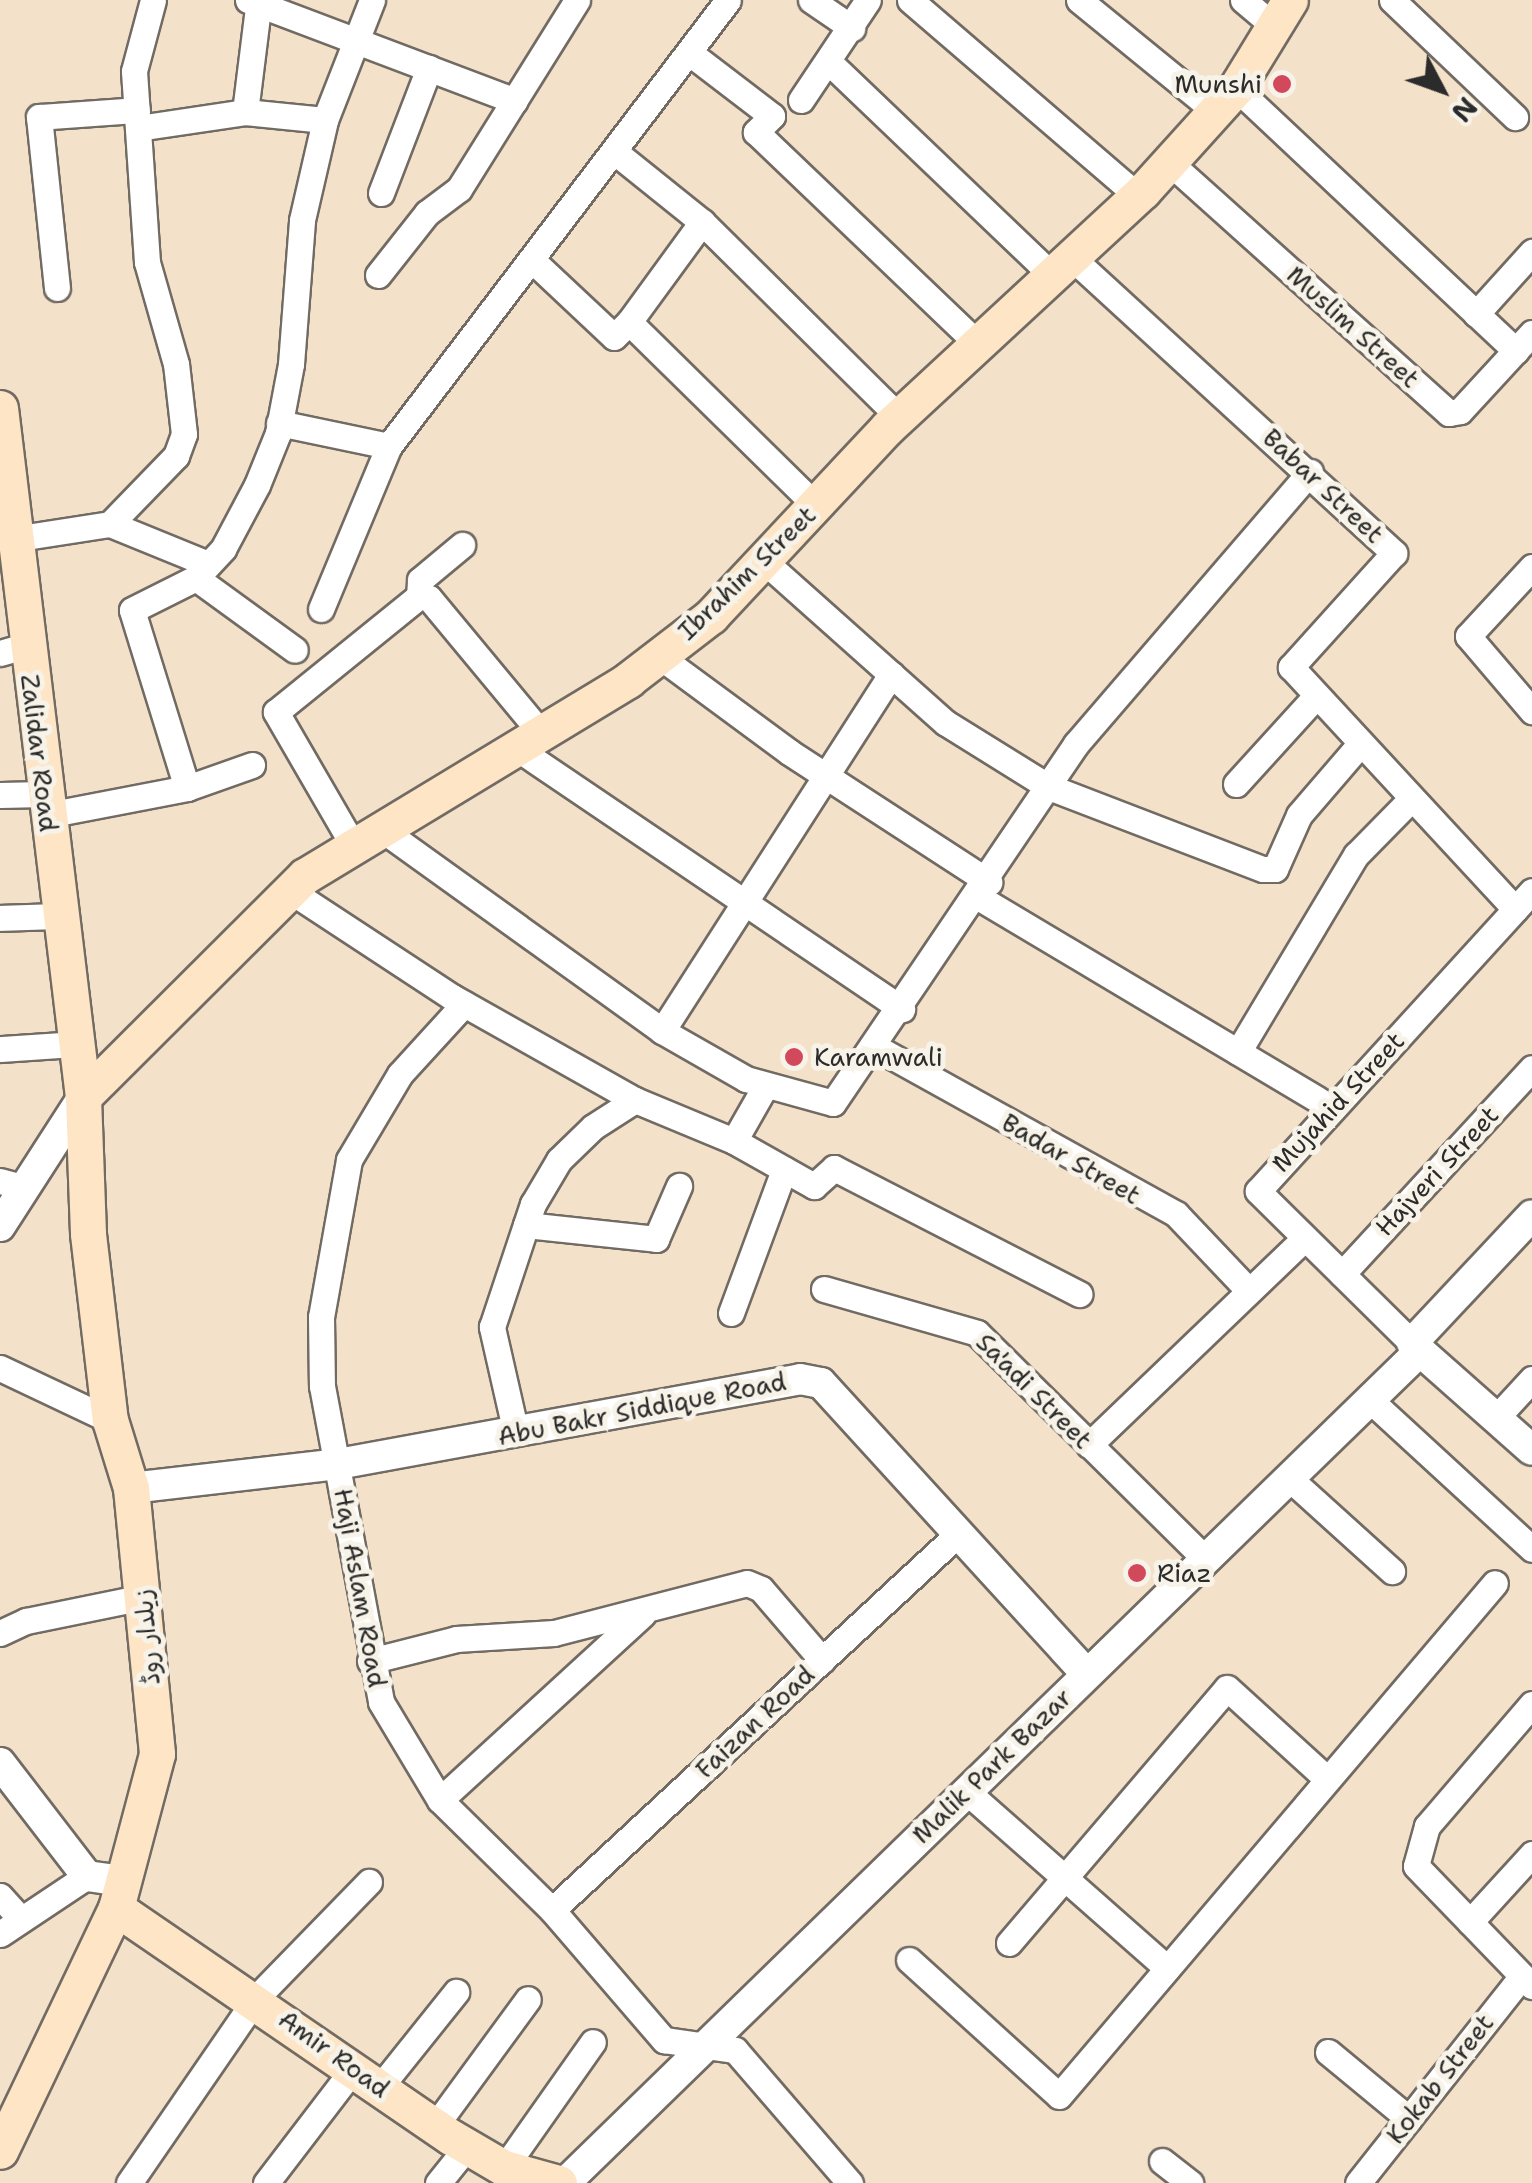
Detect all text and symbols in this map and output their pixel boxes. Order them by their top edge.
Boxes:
north arrow [1392,40,1492,140]
place label: Munshi [1174,69,1262,99]
marker: Munshi [1271,73,1293,95]
text: N [1443,89,1486,131]
street label: Muslim Street [1281,260,1425,394]
street label: Babar Street [1257,423,1389,549]
street label: Ibrahim Street [672,500,822,646]
street label: Zalidar Road [14,673,64,833]
street label: Mujahid Street [1266,1026,1410,1178]
place label: Karamwali [814,1042,943,1072]
marker: Karamwali [783,1046,805,1068]
street label: Hajveri Street [1369,1100,1505,1242]
street label: Badar Street [997,1107,1145,1211]
street label: Sa'adi Street [970,1327,1098,1455]
street label: Abu Bakr Siddique Road [495,1366,789,1452]
street label: Haji Aslam Road [328,1486,392,1690]
place label: Riaz [1157,1558,1211,1588]
marker: Riaz [1126,1562,1148,1584]
street label: زیلدار روڈ [128,1588,166,1686]
street label: Faizan Road [690,1660,820,1784]
street label: Malik Park Bazar [906,1682,1078,1850]
street label: Amir Road [273,2004,395,2104]
street label: Kokab Street [1380,2008,1500,2150]

